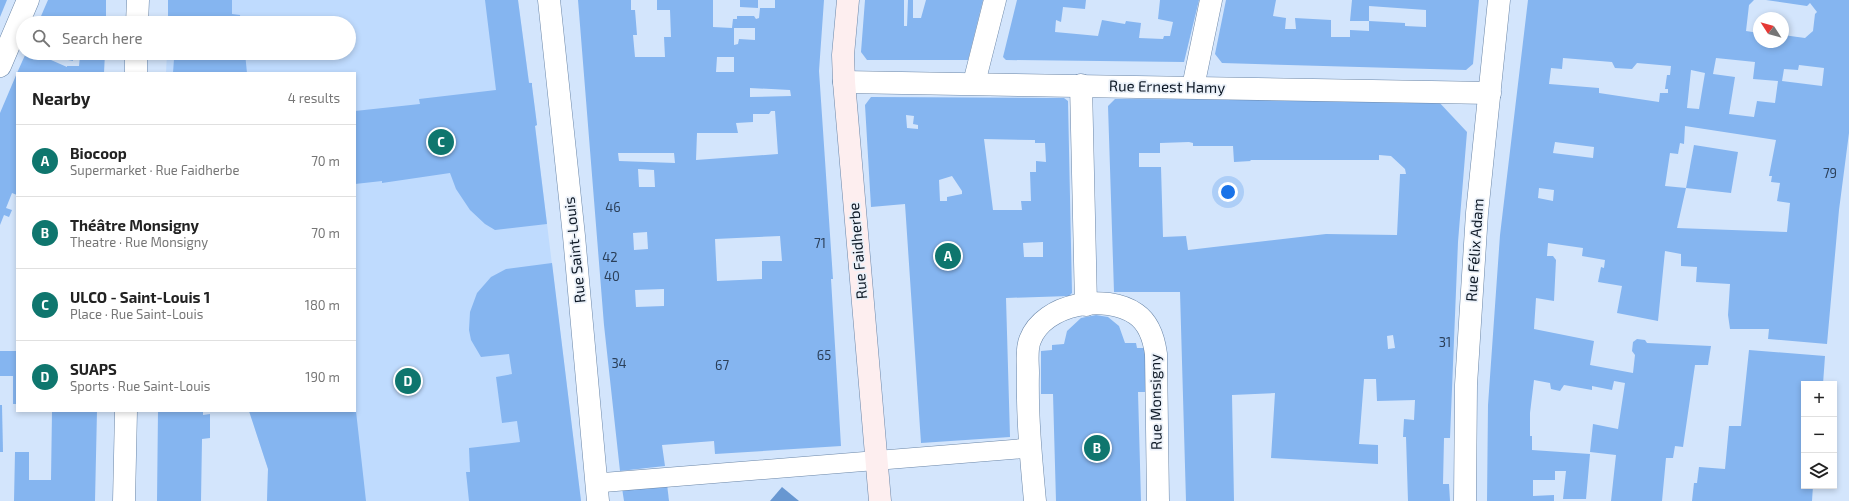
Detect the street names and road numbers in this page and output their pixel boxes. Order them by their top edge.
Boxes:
street label: Rue Ernest Hamy [1109,76,1225,96]
street label: Rue Saint-Louis [559,196,589,304]
street label: Rue Félix Adam [1461,198,1487,302]
street label: Rue Faidherbe [844,202,870,300]
street label: Rue Monsigny [1145,354,1165,450]

